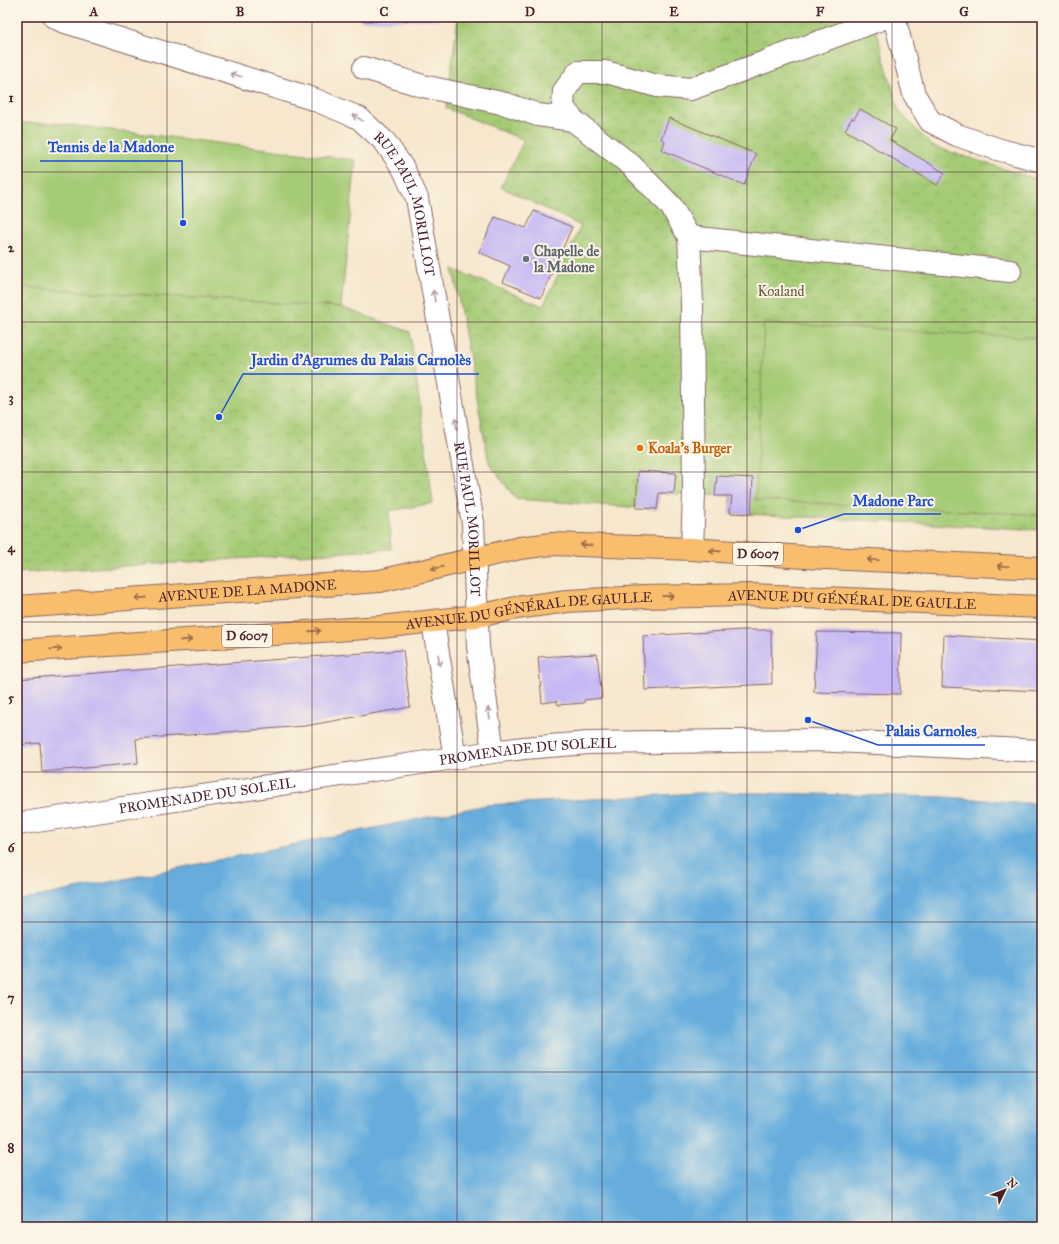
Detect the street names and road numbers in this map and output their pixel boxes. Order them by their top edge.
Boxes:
street label: RUE PAUL MORILLOT [370,128,439,278]
street label: RUE PAUL MORILLOT [451,440,484,597]
road number: D 6007 [733,543,783,565]
street label: AVENUE DE LA MADONE [157,576,337,605]
street label: AVENUE DU GÉNÉRAL DE GAULLE [727,586,977,613]
street label: AVENUE DU GÉNÉRAL DE GAULLE [404,588,653,633]
road number: D 6007 [222,625,272,647]
street label: PROMENADE DU SOLEIL [438,734,617,769]
street label: PROMENADE DU SOLEIL [118,773,297,817]

